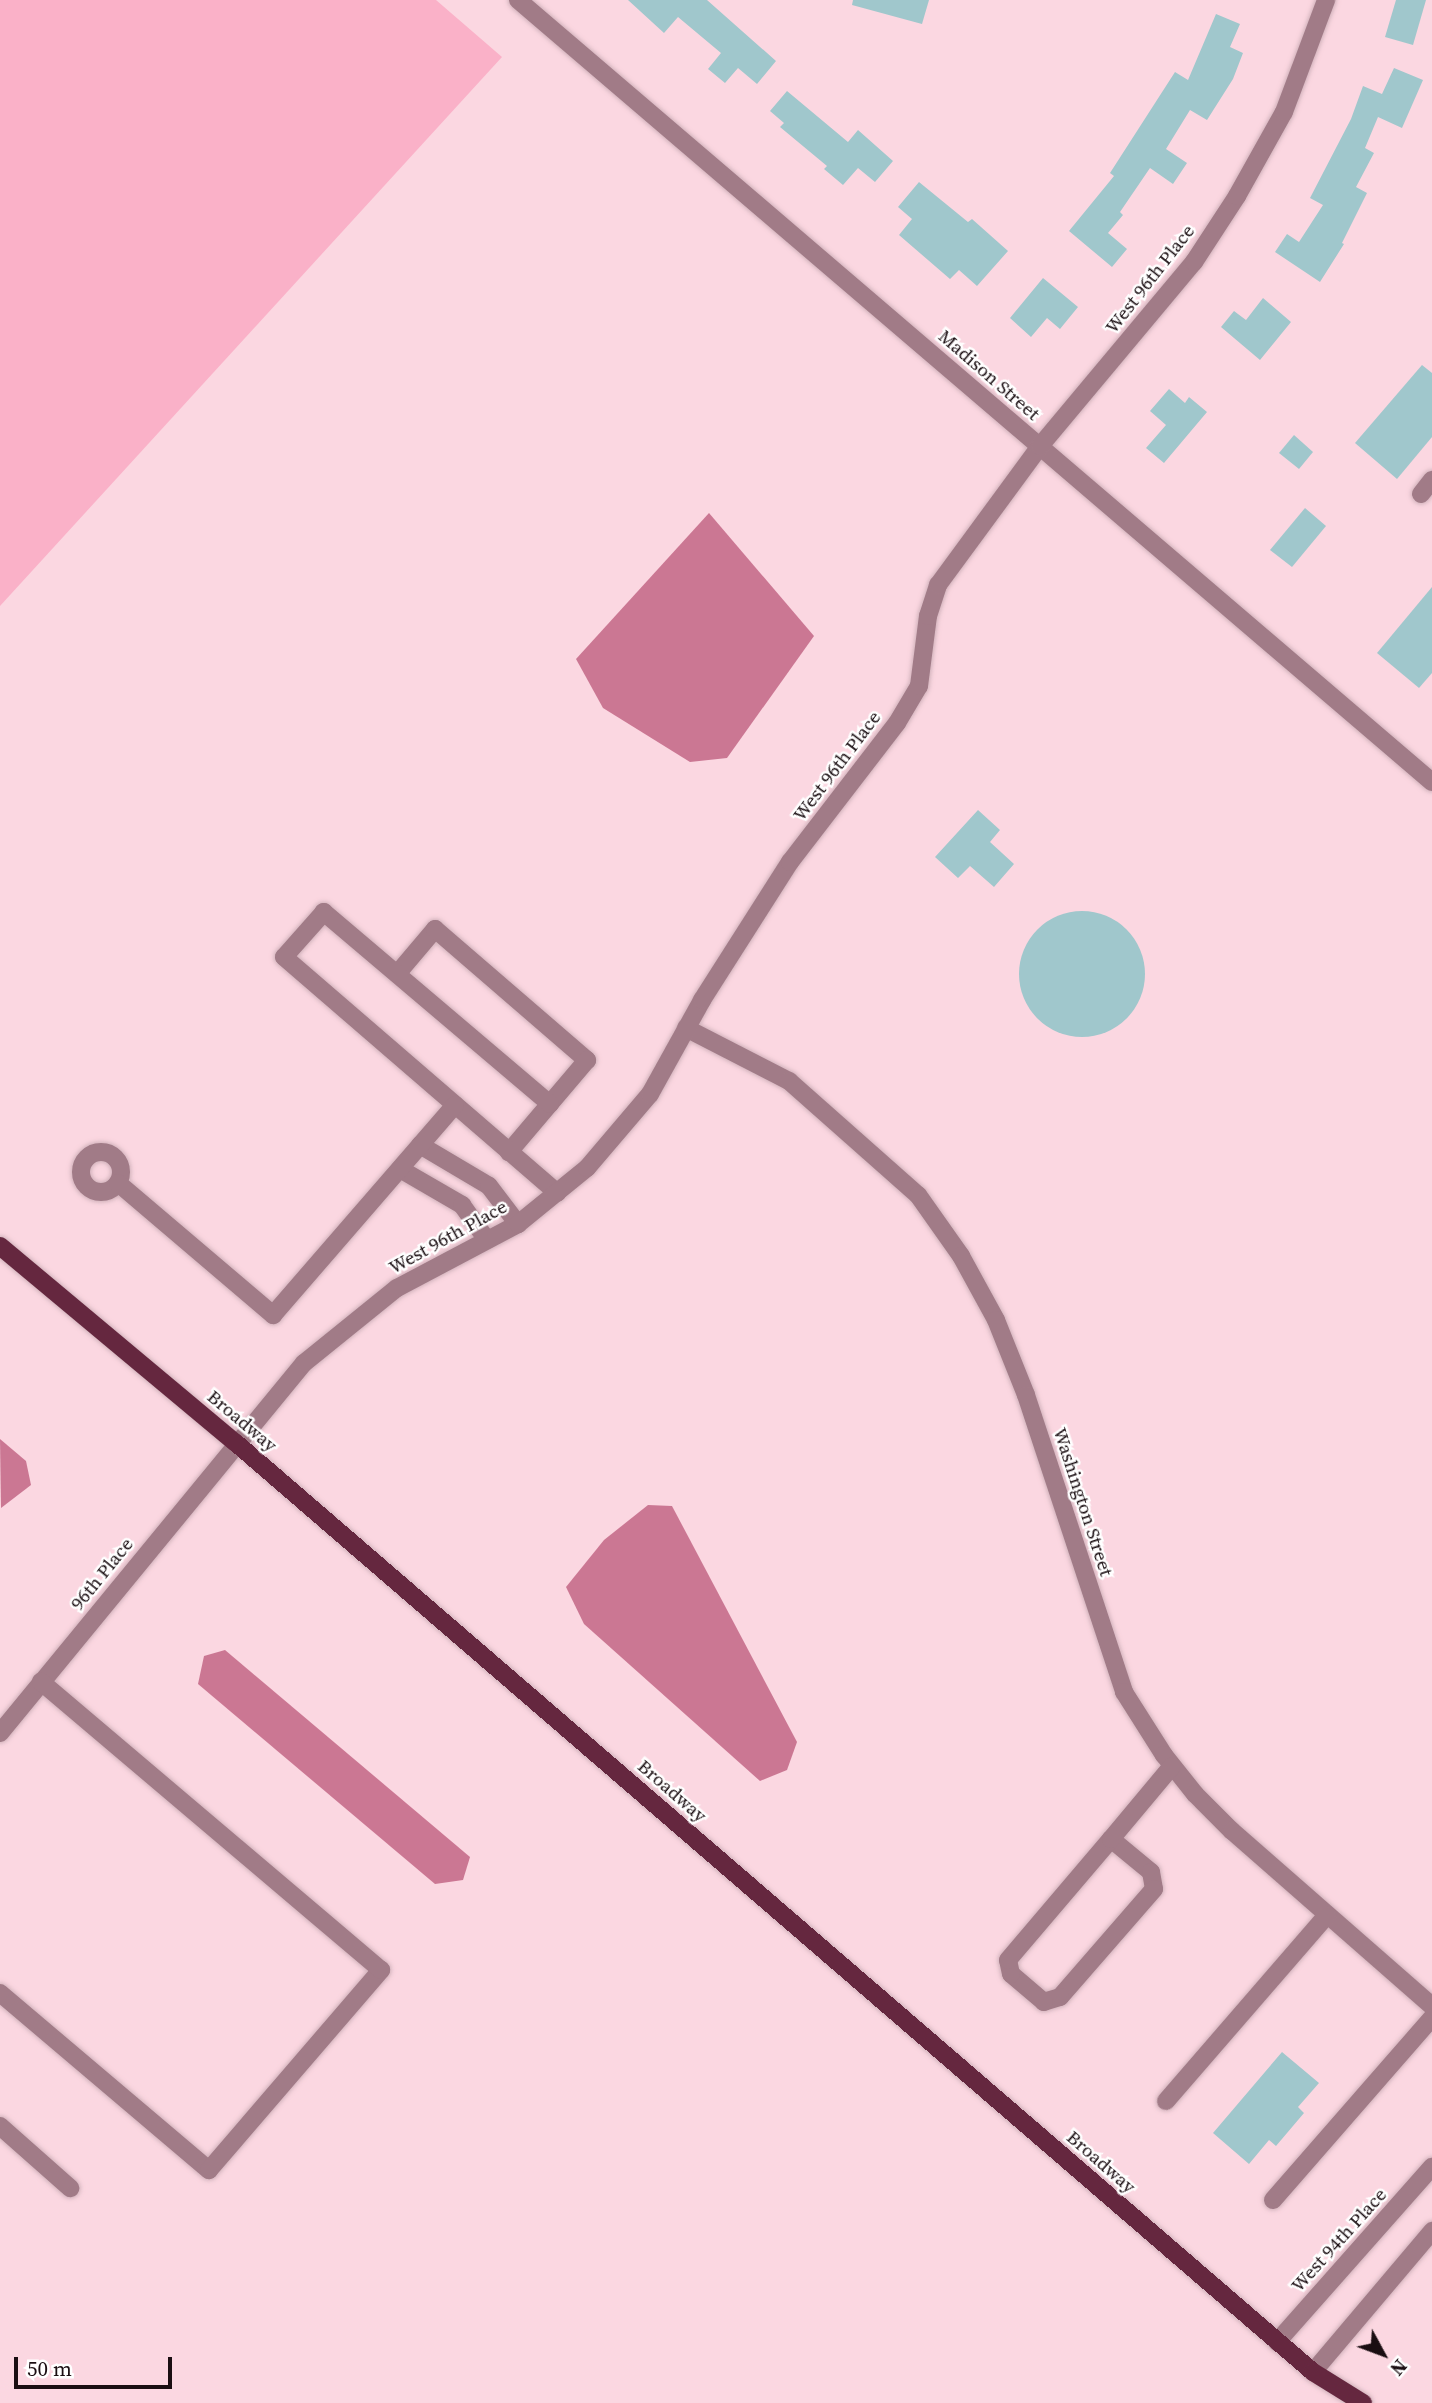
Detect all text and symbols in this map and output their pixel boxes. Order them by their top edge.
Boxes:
street label: West 96th Place [1100,220,1200,338]
street label: Madison Street [934,325,1044,425]
street label: West 96th Place [788,707,886,825]
street label: West 96th Place [385,1195,511,1279]
street label: Broadway [203,1385,281,1457]
street label: Washington Street [1048,1425,1118,1579]
street label: 96th Place [66,1533,138,1615]
street label: Broadway [633,1755,711,1827]
street label: Broadway [1062,2126,1140,2198]
street label: West 94th Place [1286,2183,1392,2297]
north arrow [1348,2319,1418,2389]
scale bar [18,2344,175,2388]
text: 50 m [27,2354,72,2383]
text: N [1384,2354,1413,2382]

